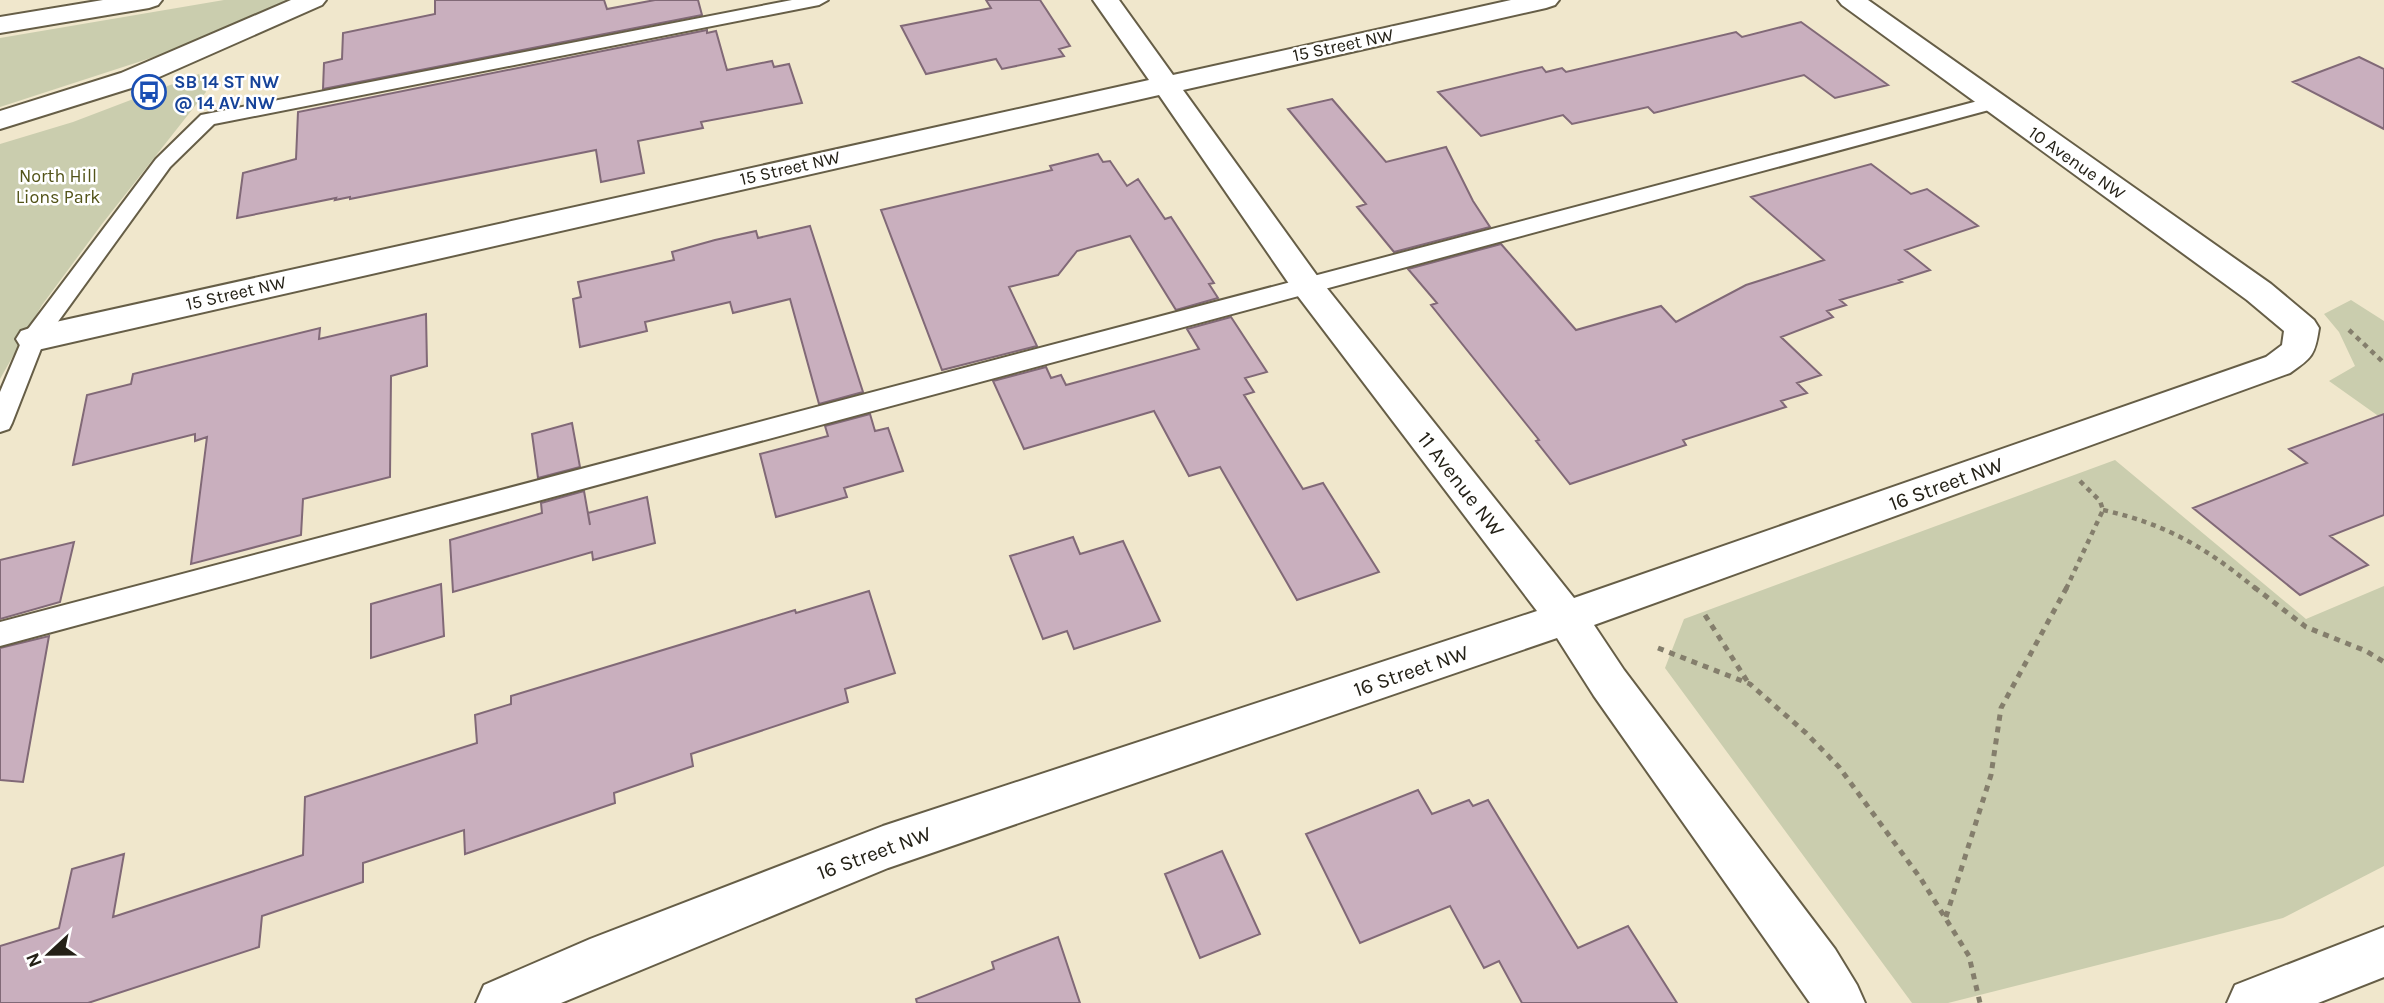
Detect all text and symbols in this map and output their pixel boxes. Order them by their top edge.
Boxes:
street label: 15 Street NW [1291,24,1395,66]
place label: SB 14 ST NW @ 14 AV NW [174,71,279,114]
bus stop icon: SB 14 ST NW @ 14 AV NW [130,73,168,111]
street label: 10 Avenue NW [2024,122,2130,204]
street label: 15 Street NW [738,146,842,190]
park label: North Hill Lions Park [16,165,100,208]
street label: 15 Street NW [184,271,288,315]
street label: 11 Avenue NW [1413,427,1509,541]
street label: 16 Street NW [1886,452,2007,516]
street label: 16 Street NW [1350,640,1472,702]
street label: 16 Street NW [814,821,935,885]
north arrow [14,919,84,989]
text: N [21,950,47,970]

